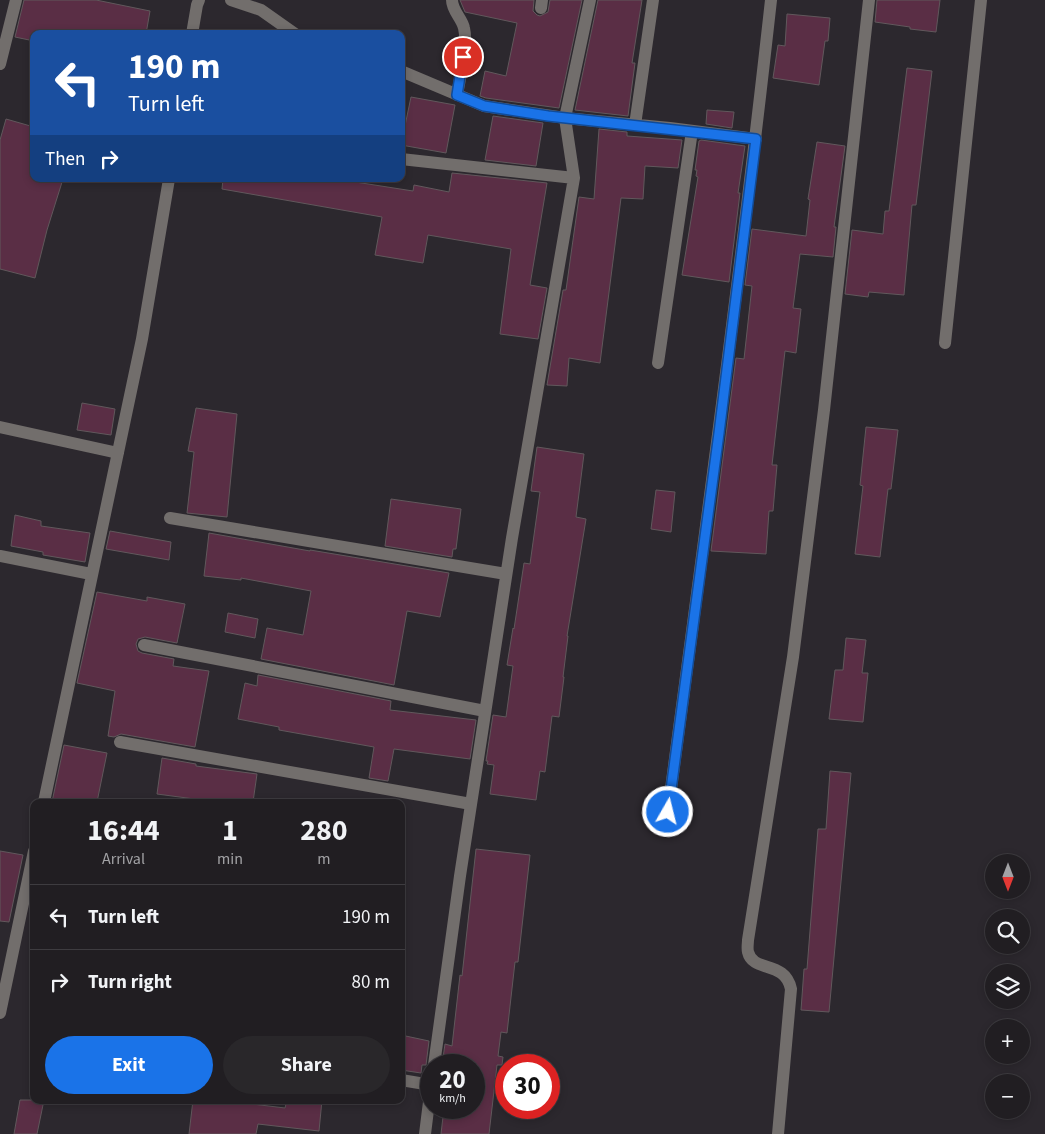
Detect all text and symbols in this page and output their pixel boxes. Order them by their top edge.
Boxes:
pin [442,36,484,78]
text: 190 m [128,42,220,92]
icon: arrive [449,43,477,71]
icon: left [45,50,110,115]
text: Turn left [128,88,204,120]
icon: right [95,145,123,173]
text: Then [45,146,85,173]
position arrow [641,785,693,837]
text: 16:44 [87,809,160,852]
text: 1 [222,809,238,852]
text: 280 [300,809,348,852]
text: Arrival [102,848,145,870]
text: min [217,848,243,870]
text: m [317,848,331,870]
north arrow [985,854,1030,899]
map controls [985,854,1030,1119]
icon: left [45,903,73,931]
text: Turn left [88,904,159,931]
text: 190 m [342,904,390,931]
button: search [985,909,1030,954]
button: layers [985,964,1030,1009]
icon: right [45,968,73,996]
text: Turn right [88,969,172,996]
text: 80 m [352,969,390,996]
button: + [985,1019,1030,1064]
button: Exit [45,1036,213,1094]
button: Share [223,1036,390,1094]
speed limit sign: 30 [495,1054,560,1119]
text: 20 [439,1062,466,1098]
button: − [985,1074,1030,1119]
text: km/h [439,1090,466,1107]

